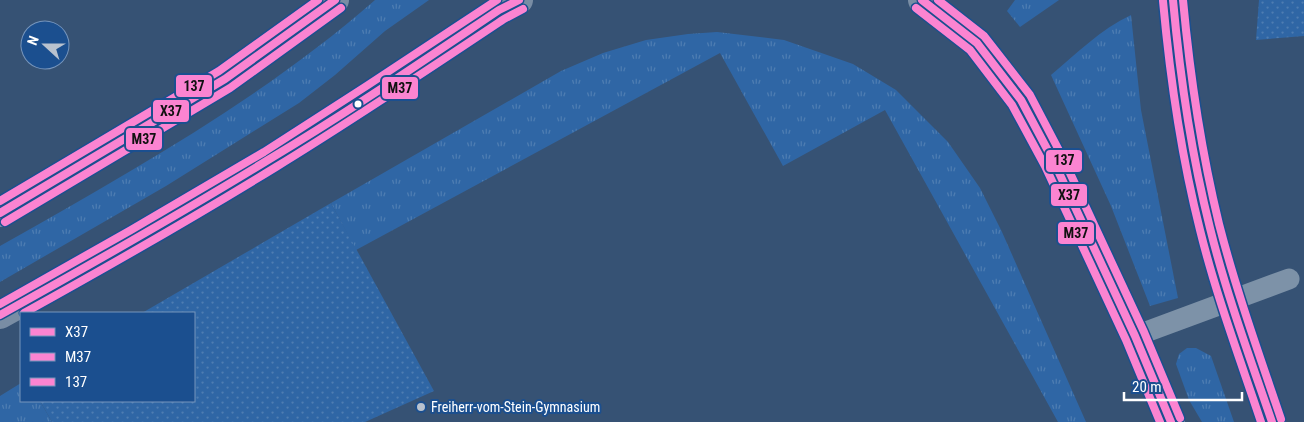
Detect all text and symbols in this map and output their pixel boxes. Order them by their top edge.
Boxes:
north arrow [20,20,70,70]
text: N [24,33,42,47]
line badge: 137 [175,74,213,98]
line badge: M37 [381,76,419,100]
text: 137 [183,78,205,94]
text: M37 [388,80,412,96]
line badge: X37 [152,99,190,123]
unlabelled marker [353,99,363,109]
text: X37 [160,103,182,119]
line badge: M37 [125,127,163,151]
text: M37 [132,131,156,147]
line badge: 137 [1045,149,1083,173]
text: 137 [1053,152,1075,168]
line badge: X37 [1050,183,1088,207]
text: X37 [1058,187,1080,203]
line badge: M37 [1057,221,1095,245]
text: M37 [1064,225,1088,241]
legend [20,312,195,402]
text: X37 [65,323,88,341]
text: M37 [65,348,91,366]
scale bar [1124,370,1242,402]
text: 137 [65,373,87,391]
text: 20 m [1132,378,1162,396]
place label: Freiherr-vom-Stein-Gymnasium [431,399,600,415]
marker: Freiherr-vom-Stein-Gymnasium [415,401,427,413]

